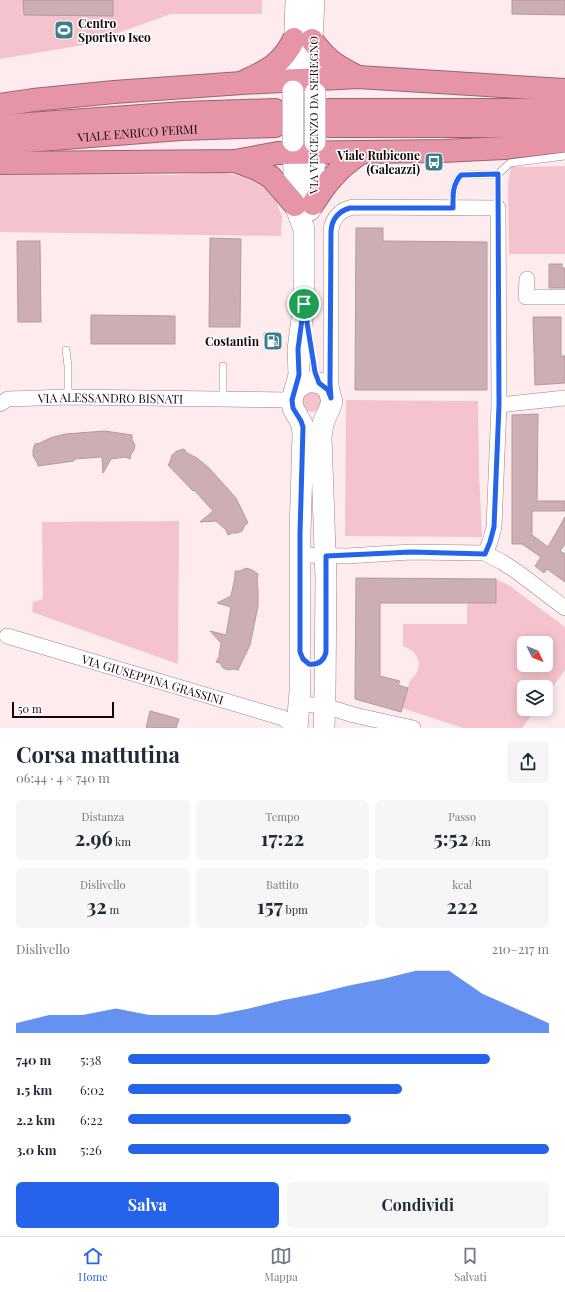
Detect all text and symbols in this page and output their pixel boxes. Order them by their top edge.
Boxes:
place label: Centro Sportivo Iseo [78,15,151,45]
sports icon: Centro Sportivo Iseo [53,19,75,41]
street label: VIA VINCENZO DA SEREGNO [305,36,321,195]
street label: VIALE ENRICO FERMI [76,120,198,145]
place label: Viale Rubicone (Galeazzi) [336,147,420,177]
bus stop icon: Viale Rubicone (Galeazzi) [423,151,445,173]
pin [287,287,321,321]
icon: arrive [293,293,315,315]
fuel station icon: Costantin [262,330,284,352]
place label: Costantin [205,333,260,349]
street label: VIA ALESSANDRO BISNATI [37,389,183,407]
north arrow [517,636,553,672]
map controls [517,636,553,716]
street label: VIA GIUSEPPINA GRASSINI [79,650,226,708]
button: layers [517,680,553,716]
scale bar [12,700,114,719]
text: 50 m [18,701,42,716]
text: Corsa mattutina [16,739,180,769]
button: share [507,741,549,783]
text: 06:44 · 4 × 740 m [16,769,110,786]
text: Distanza [81,809,124,824]
text: Tempo [265,809,300,824]
text: Passo [448,809,476,824]
text: 2.96 [75,824,113,851]
text: 17:22 [261,824,304,851]
text: 5:52 [434,824,468,851]
text: km [113,834,131,849]
text: /km [468,834,491,849]
text: Dislivello [80,877,126,892]
text: Battito [266,877,299,892]
text: kcal [452,877,472,892]
text: 32 [86,892,107,919]
text: 157 [257,892,283,919]
text: 222 [446,892,478,919]
text: m [107,902,119,917]
text: bpm [283,902,308,917]
text: Dislivello [16,940,70,957]
text: 210–217 m [492,940,549,957]
text: 740 m [16,1051,51,1068]
text: 5:38 [80,1051,101,1068]
text: 1.5 km [16,1081,52,1098]
text: 6:02 [80,1081,104,1098]
text: 2.2 km [16,1111,55,1128]
text: 6:22 [80,1111,103,1128]
text: 3.0 km [16,1141,56,1158]
text: 5:26 [80,1141,102,1158]
button: Salva [16,1182,279,1228]
button: Condividi [287,1182,549,1228]
tab: Home [78,1245,108,1284]
tab: Mappa [264,1245,298,1284]
tab: Salvati [454,1245,487,1284]

